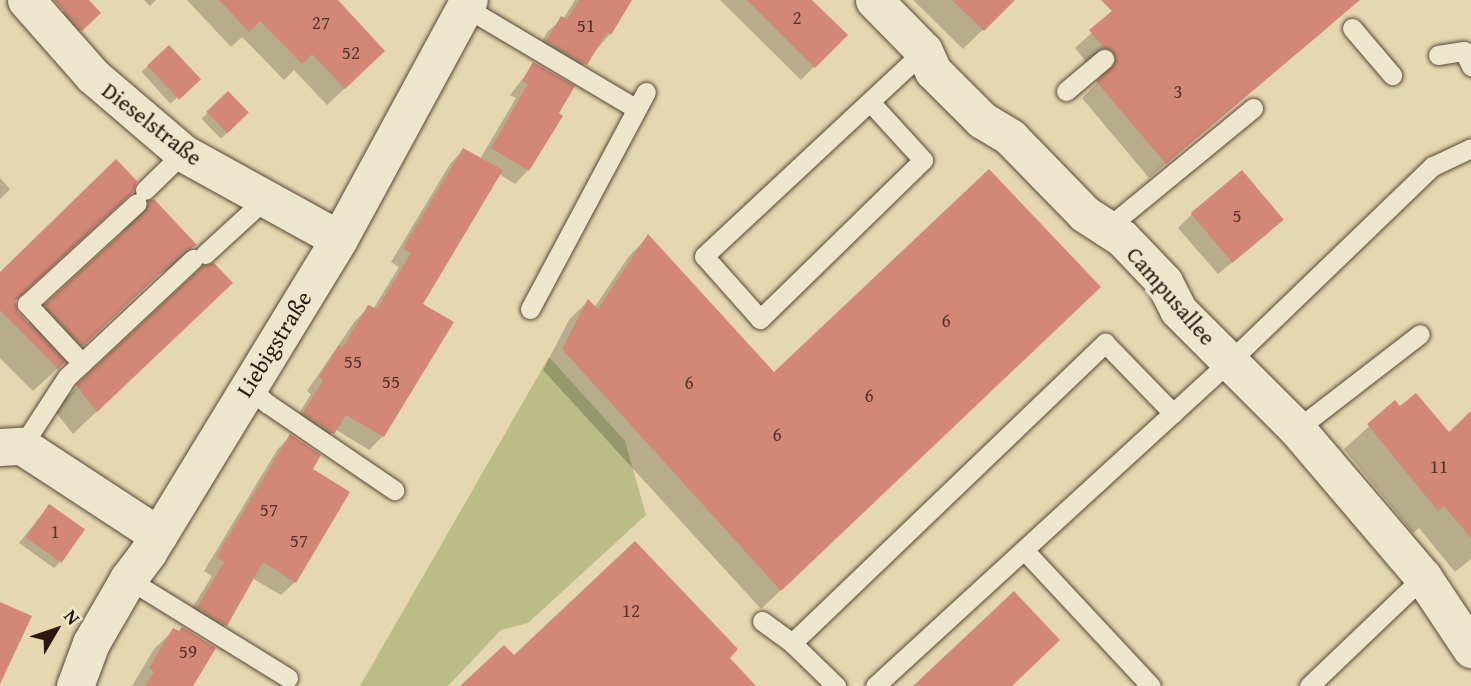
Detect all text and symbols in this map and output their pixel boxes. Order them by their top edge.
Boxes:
house number: 2 [792,7,802,29]
house number: 27 [312,12,330,34]
house number: 51 [577,15,595,37]
house number: 52 [342,42,360,64]
street label: Dieselstraße [97,76,207,172]
house number: 3 [1173,81,1183,103]
house number: 5 [1232,205,1242,227]
street label: Campusallee [1121,241,1221,351]
street label: Liebigstraße [231,286,317,402]
house number: 6 [941,310,951,332]
house number: 55 [344,351,362,373]
house number: 55 [382,371,400,393]
house number: 6 [684,372,694,394]
house number: 6 [864,385,874,407]
house number: 6 [772,424,782,446]
house number: 11 [1430,456,1448,478]
house number: 57 [260,499,278,521]
house number: 1 [50,521,60,543]
house number: 57 [290,530,308,552]
north arrow [21,595,91,665]
house number: 12 [622,600,640,622]
text: N [57,603,87,631]
house number: 59 [179,641,197,663]

